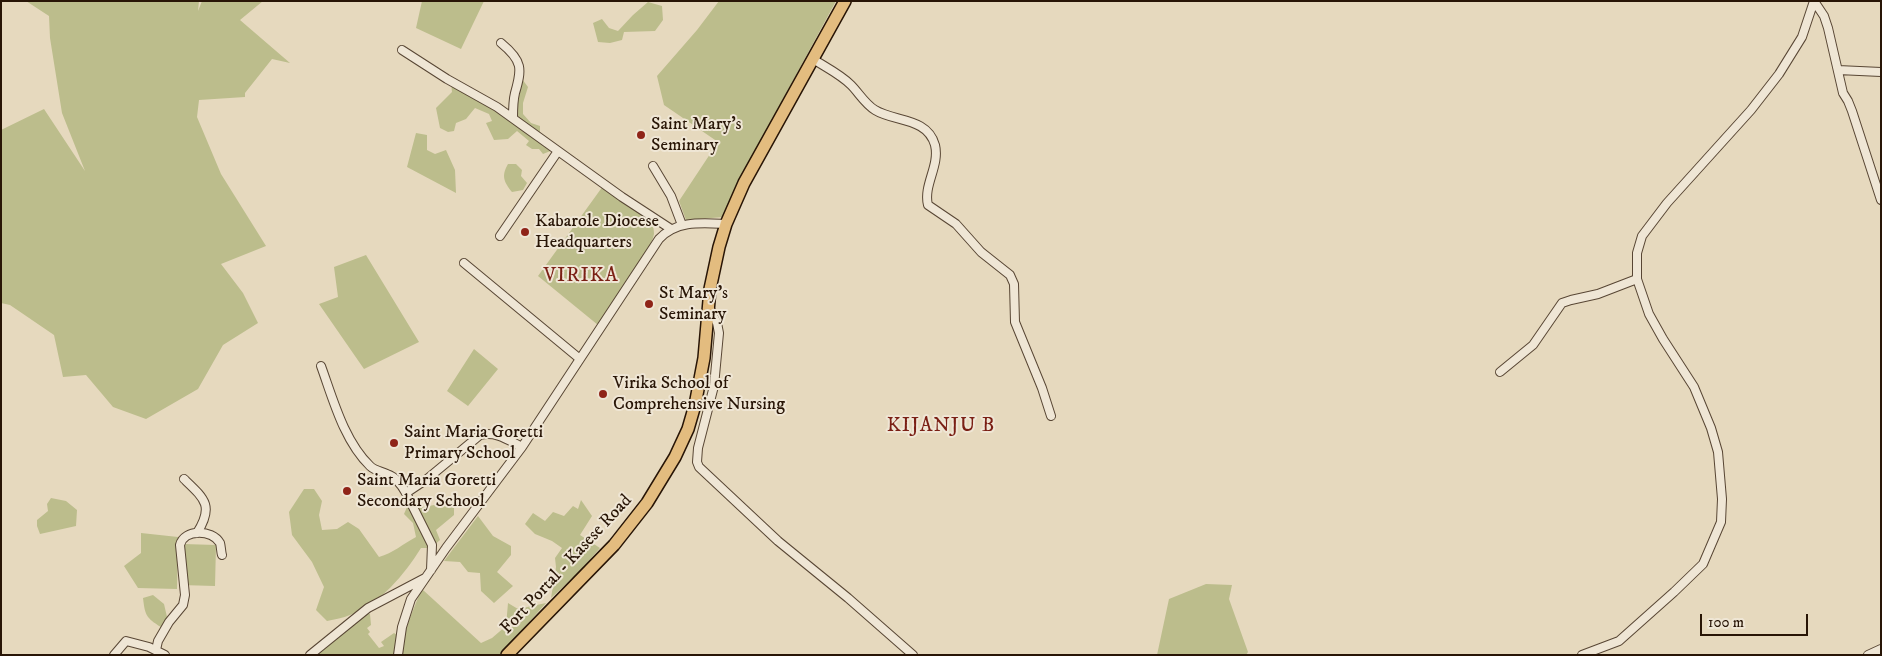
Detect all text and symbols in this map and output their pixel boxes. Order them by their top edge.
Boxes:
place label: Saint Mary's Seminary [651,114,742,156]
marker: Saint Mary's Seminary [635,129,647,141]
place label: Kabarole Diocese Headquarters [535,211,659,253]
marker: Kabarole Diocese Headquarters [519,226,531,238]
district label: VIRIKA [543,265,619,289]
place label: St Mary's Seminary [659,283,728,326]
marker: St Mary's Seminary [643,298,655,310]
place label: Virika School of Comprehensive Nursing [613,373,785,416]
marker: Virika School of Comprehensive Nursing [597,388,609,400]
district label: KIJANJU B [886,415,996,439]
place label: Saint Maria Goretti Primary School [404,422,543,464]
marker: Saint Maria Goretti Primary School [388,437,400,449]
place label: Saint Maria Goretti Secondary School [357,470,496,512]
marker: Saint Maria Goretti Secondary School [341,485,353,497]
street label: Fort Portal - Kasese Road [497,491,637,639]
scale bar [1702,604,1810,636]
text: 100 m [1708,613,1744,632]

